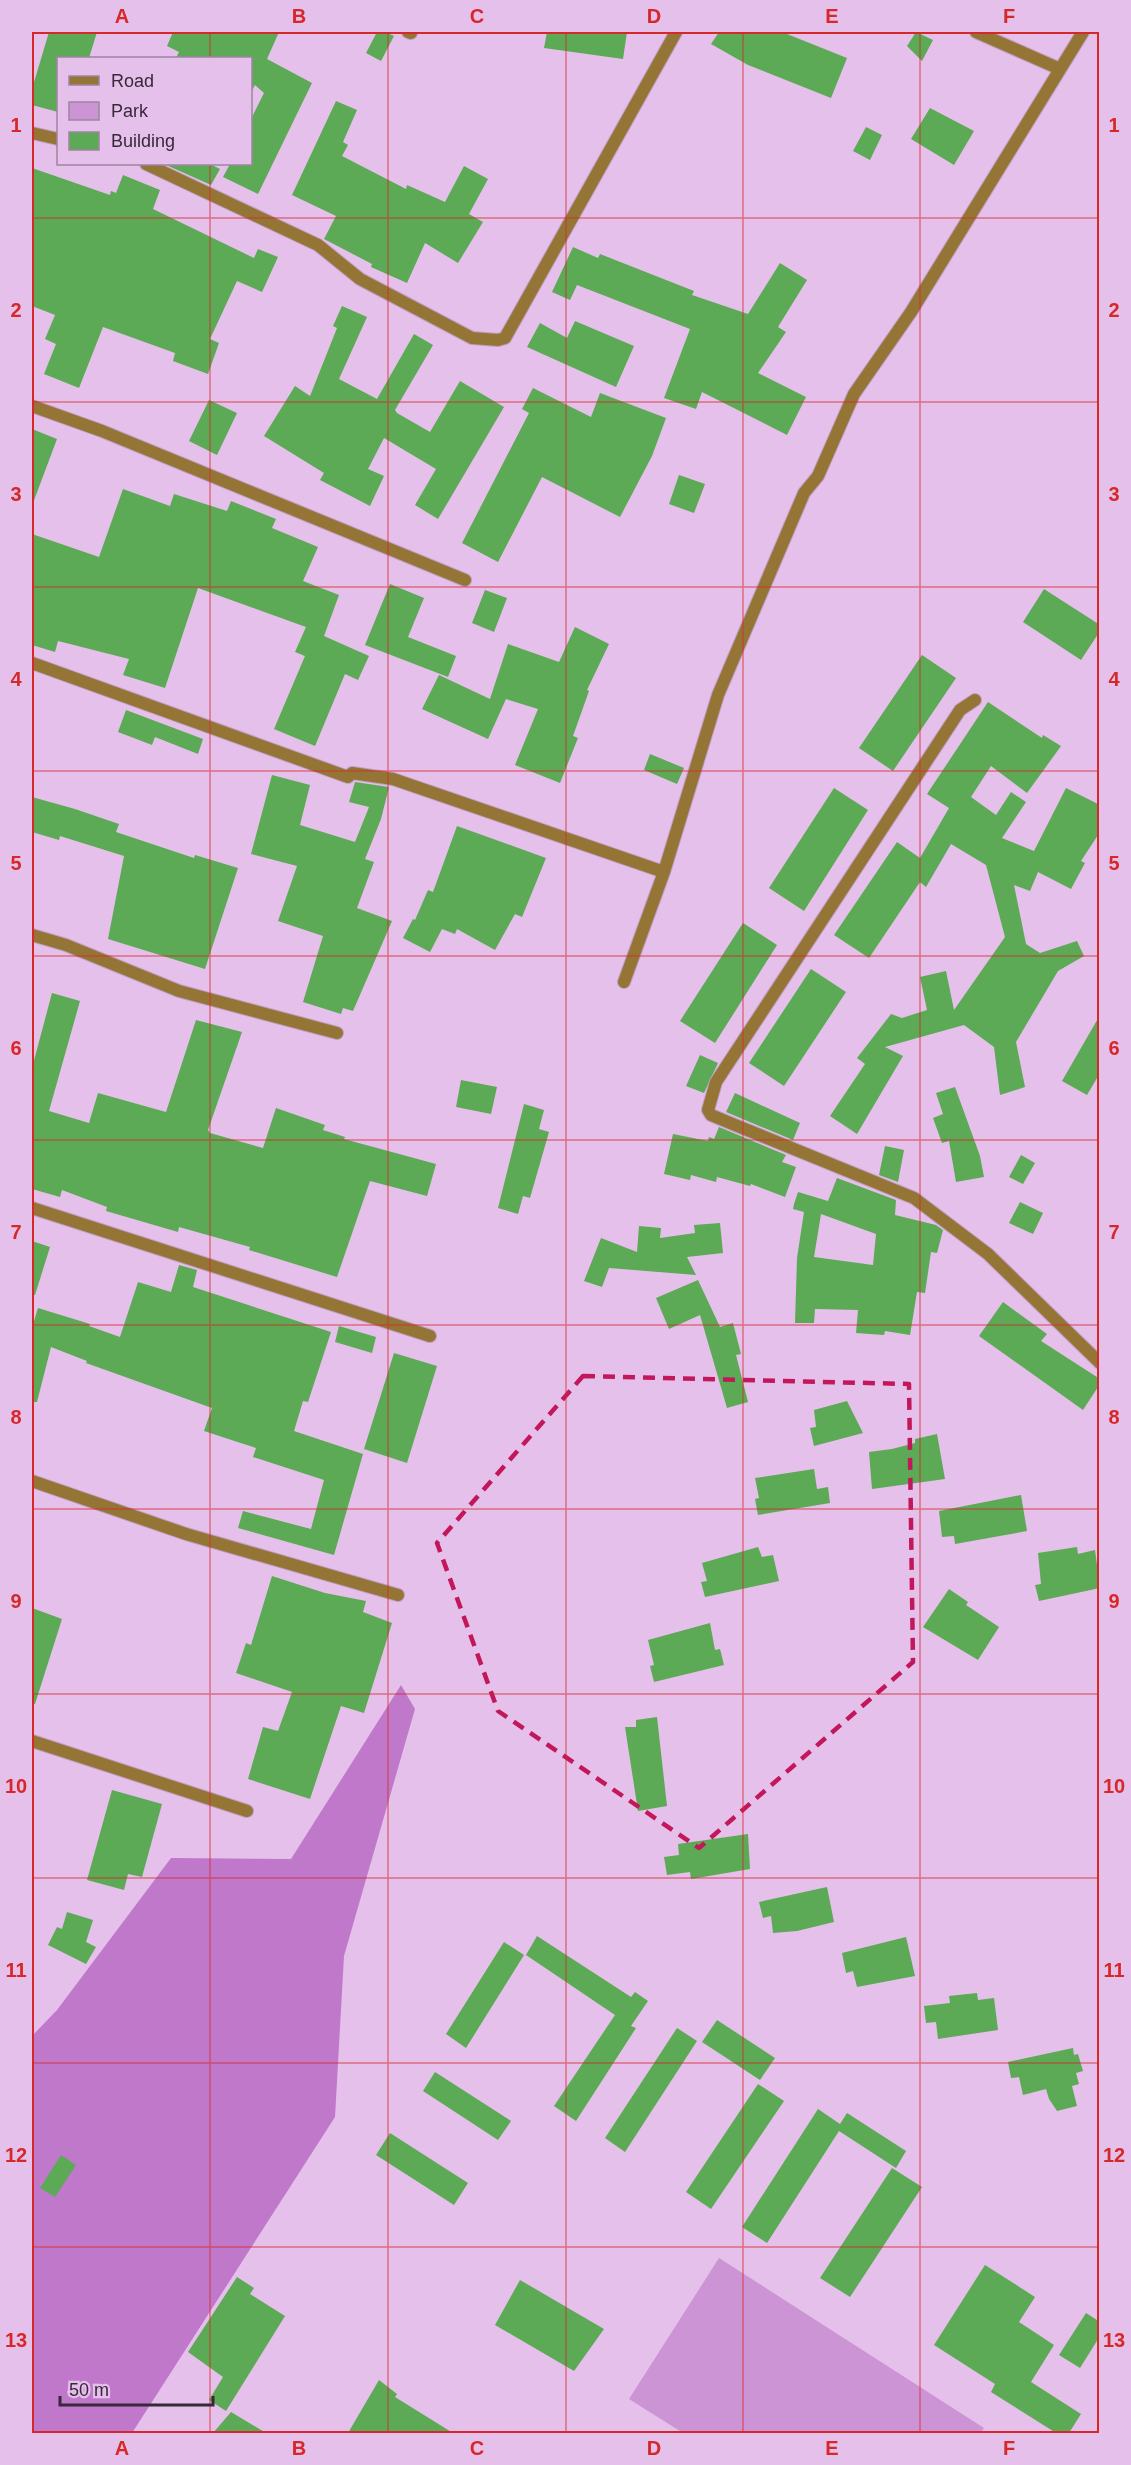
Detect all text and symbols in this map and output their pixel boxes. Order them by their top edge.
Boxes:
text: A [115,5,129,27]
text: B [292,5,306,27]
text: C [470,5,484,27]
text: D [647,5,661,27]
text: E [825,5,839,27]
text: F [1003,5,1015,27]
legend [57,57,252,165]
text: Road [111,71,154,91]
text: Park [111,101,149,121]
text: 1 [10,114,22,136]
text: 1 [1108,114,1120,136]
text: Building [111,131,175,151]
text: 2 [10,299,22,321]
text: 2 [1108,299,1120,321]
text: 3 [10,483,22,505]
text: 3 [1108,483,1120,505]
text: 4 [10,668,22,690]
text: 4 [1108,668,1120,690]
text: 5 [10,852,22,874]
text: 5 [1108,852,1120,874]
text: 6 [10,1037,22,1059]
text: 6 [1108,1037,1120,1059]
text: 7 [10,1221,22,1243]
text: 7 [1108,1221,1120,1243]
text: 8 [10,1406,22,1428]
text: 8 [1108,1406,1120,1428]
text: 9 [10,1590,22,1612]
text: 9 [1108,1590,1120,1612]
text: 10 [5,1775,27,1797]
text: 10 [1103,1775,1125,1797]
text: 11 [5,1959,27,1981]
text: 11 [1103,1959,1125,1981]
text: 12 [5,2144,27,2166]
text: 12 [1103,2144,1125,2166]
text: 13 [5,2329,27,2351]
text: 13 [1103,2329,1125,2351]
scale bar [60,2369,213,2407]
text: 50 m [69,2380,109,2400]
text: A [115,2437,129,2459]
text: B [292,2437,306,2459]
text: C [470,2437,484,2459]
text: D [647,2437,661,2459]
text: E [825,2437,839,2459]
text: F [1003,2437,1015,2459]

